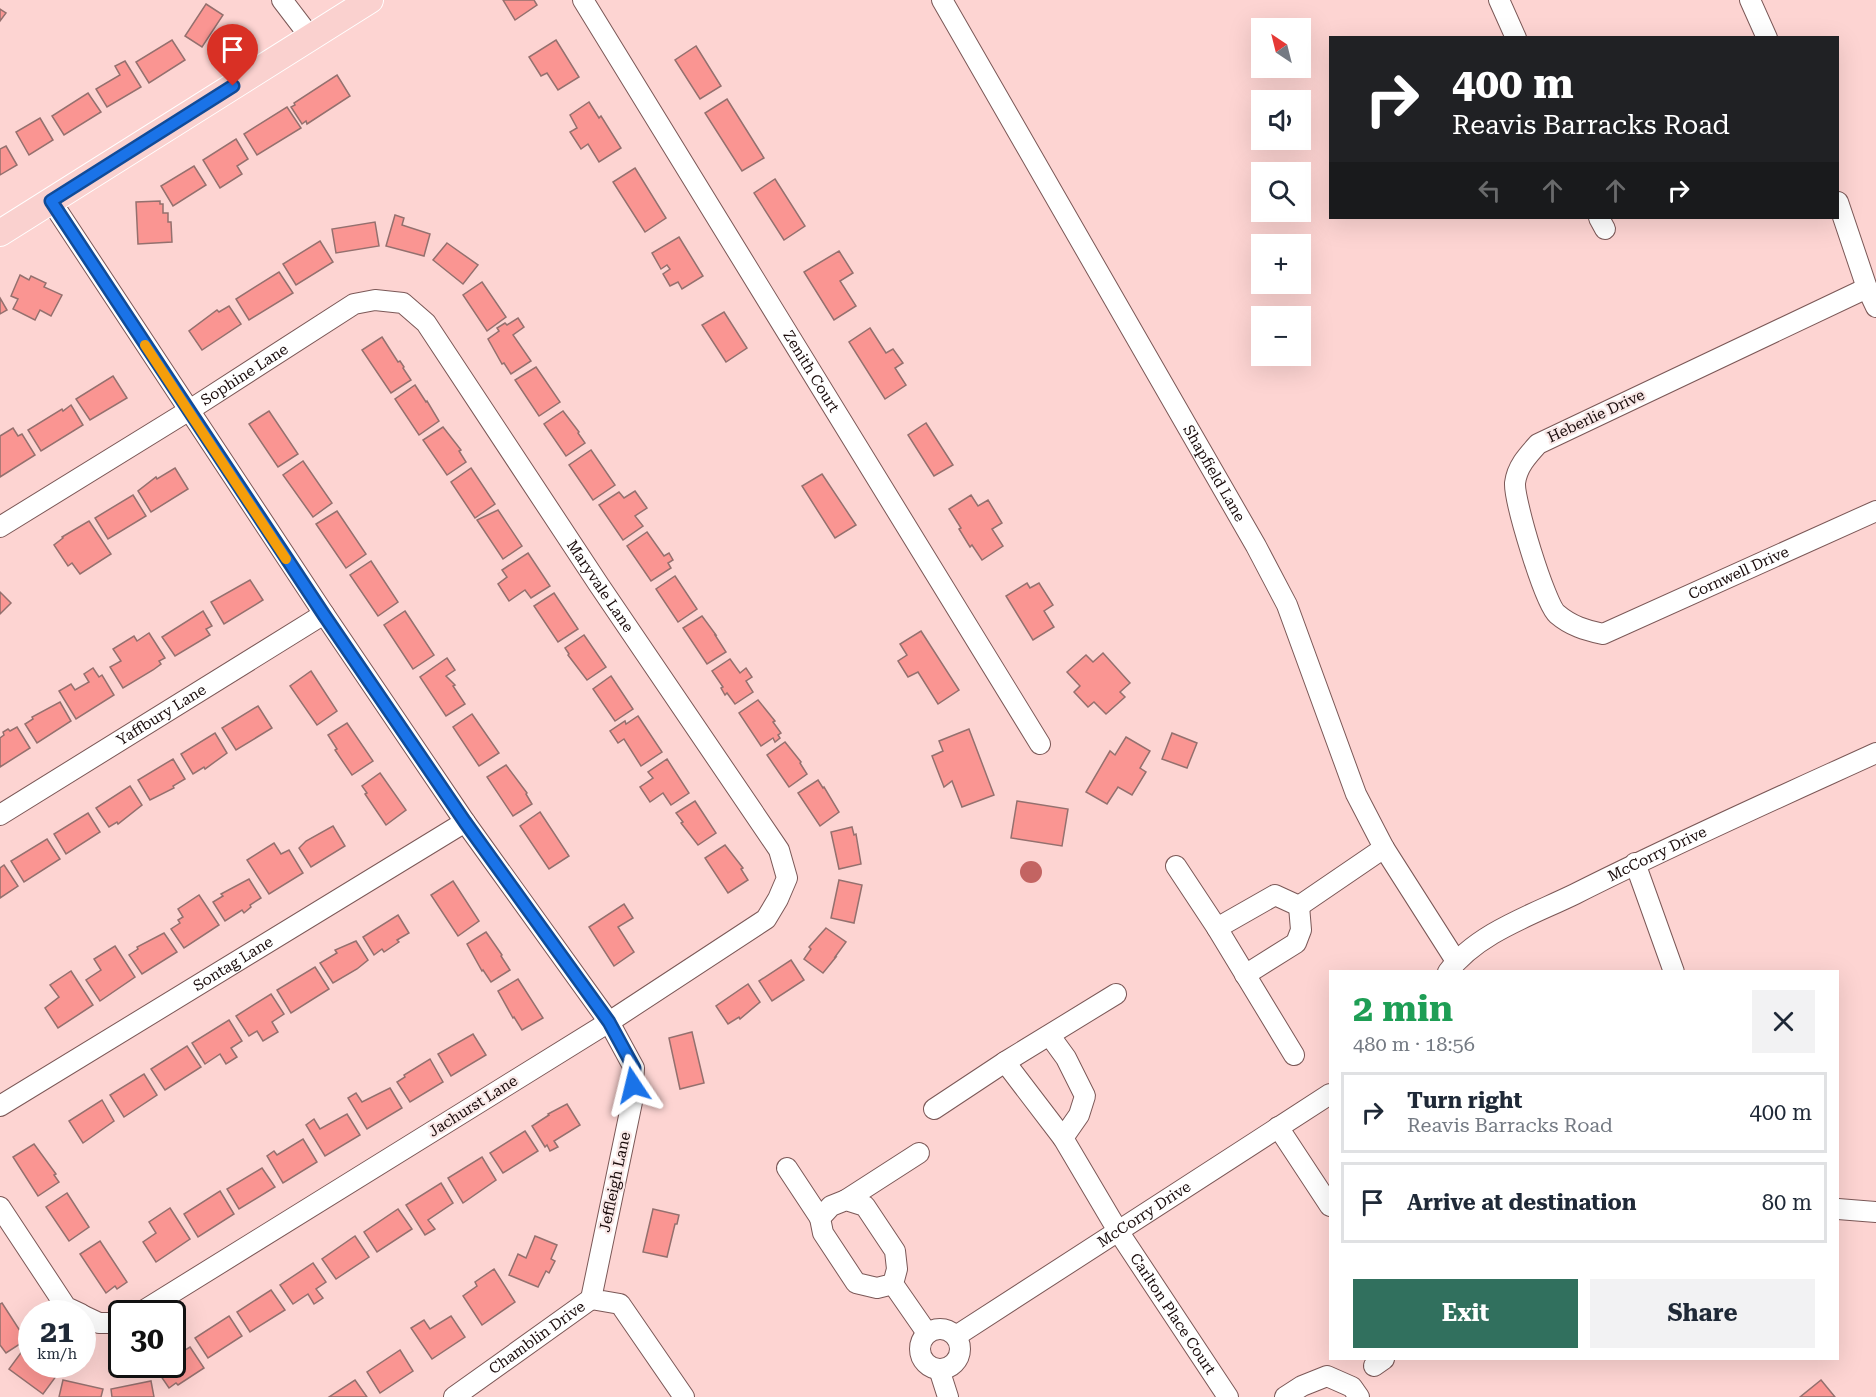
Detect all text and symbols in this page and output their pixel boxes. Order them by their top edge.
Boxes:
north arrow [1251,18,1311,78]
map controls [1251,18,1311,366]
pin [207,24,258,86]
icon: arrive [216,33,249,66]
text: 400 m [1452,59,1574,108]
icon: right [1353,60,1431,138]
button: sound [1251,90,1311,150]
text: Reavis Barracks Road [1452,109,1730,141]
button: search [1251,162,1311,222]
icon: left [1473,174,1506,207]
icon: ahead [1536,174,1569,207]
icon: ahead [1599,174,1632,207]
icon: right [1662,174,1695,207]
button: + [1251,234,1311,294]
button: − [1251,306,1311,366]
street label: Zenith Court [779,327,843,416]
street label: Sophine Lane [197,340,291,409]
street label: Heberlie Drive [1545,386,1647,446]
street label: Shapfield Lane [1179,422,1249,525]
street label: Maryvale Lane [563,537,637,636]
street label: Cornwell Drive [1685,542,1792,603]
street label: Yaffbury Lane [113,680,209,749]
street label: McCorry Drive [1605,823,1709,885]
street label: Sontag Lane [190,933,276,995]
text: 2 min [1353,988,1453,1030]
button: close [1752,990,1815,1053]
text: 480 m · 18:56 [1353,1032,1475,1056]
position arrow [601,1053,665,1117]
street label: Jachurst Lane [425,1071,521,1141]
text: Turn right [1407,1088,1522,1113]
icon: right [1356,1096,1389,1129]
text: 400 m [1749,1100,1812,1125]
text: Reavis Barracks Road [1407,1113,1613,1137]
street label: Jeffleigh Lane [596,1130,634,1234]
street label: McCorry Drive [1094,1178,1194,1251]
icon: arrive [1356,1186,1389,1219]
text: Arrive at destination [1407,1190,1636,1215]
text: 80 m [1762,1190,1812,1215]
street label: Carlton Place Court [1126,1250,1220,1378]
button: Exit [1353,1279,1578,1348]
button: Share [1590,1279,1815,1348]
street label: Chamblin Drive [485,1297,589,1378]
speed limit sign: 30 [108,1300,186,1378]
text: 21 [40,1314,74,1349]
text: km/h [37,1345,77,1363]

